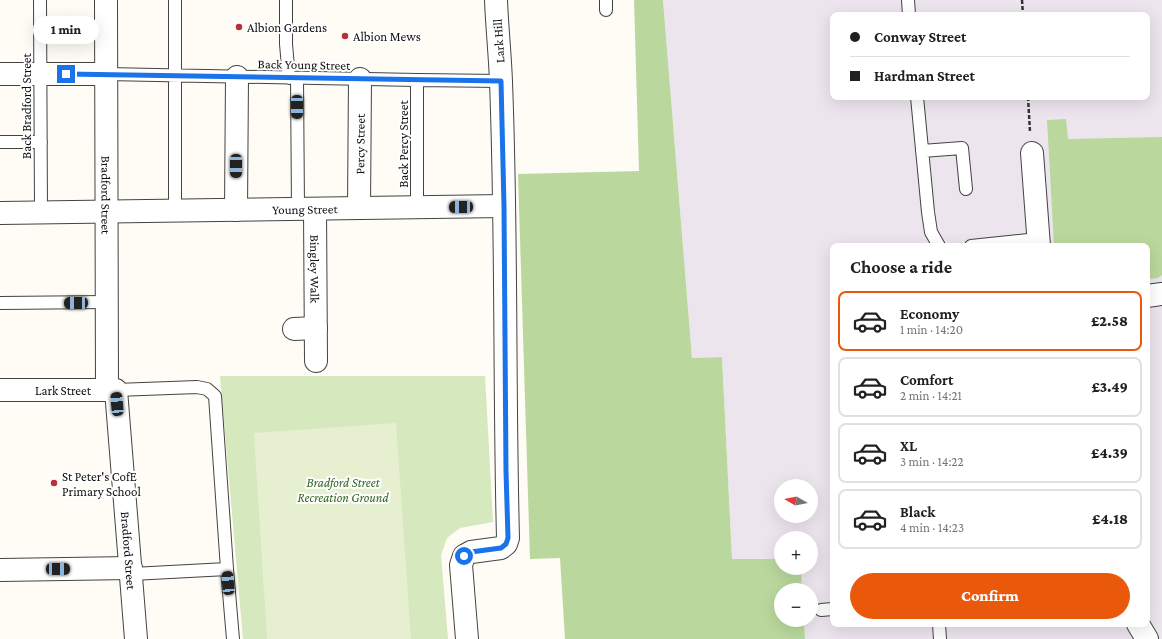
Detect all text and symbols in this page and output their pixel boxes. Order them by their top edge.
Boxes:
callout: 1 min [33,16,99,44]
street label: Lark Hill [489,18,508,64]
place label: Albion Gardens [247,20,327,35]
text: 1 min [51,22,81,37]
marker: Albion Gardens [234,22,244,32]
place label: Albion Mews [353,29,421,44]
text: Conway Street [874,29,966,45]
marker: Albion Mews [340,31,350,41]
street label: Back Bradford Street [19,52,34,159]
street label: Back Young Street [258,56,351,73]
route end [57,65,75,83]
text: Hardman Street [874,68,975,84]
car [291,95,303,119]
street label: Back Percy Street [396,99,411,188]
street label: Percy Street [352,113,368,174]
car [230,154,242,178]
street label: Bradford Street [98,156,114,235]
street label: Young Street [272,201,339,217]
car [449,201,473,213]
street label: Bingley Walk [307,235,323,304]
text: Choose a ride [850,257,952,277]
car [64,297,88,309]
icon: car [852,303,888,339]
text: Economy [900,306,959,322]
text: £2.58 [1091,313,1128,329]
text: 1 min · 14:20 [900,322,963,337]
icon: car [852,369,888,405]
text: Comfort [900,372,954,388]
text: £3.49 [1092,379,1128,395]
street label: Lark Street [35,383,92,398]
text: 2 min · 14:21 [900,388,962,403]
car [110,392,124,416]
icon: car [852,435,888,471]
text: XL [900,438,917,454]
text: £4.39 [1091,445,1128,461]
text: 3 min · 14:22 [900,454,964,469]
place label: St Peter's CofE Primary School [62,469,141,499]
park label: Bradford Street Recreation Ground [297,475,389,505]
marker: St Peter's CofE Primary School [49,478,59,488]
north arrow [774,479,818,523]
map controls [774,479,818,627]
icon: car [852,501,888,537]
text: Black [900,504,935,520]
street label: Bradford Street [118,511,139,591]
text: £4.18 [1092,511,1128,527]
text: 4 min · 14:23 [900,520,964,535]
button: + [774,531,818,575]
route start [455,547,473,565]
car [46,563,70,575]
car [221,571,235,595]
button: Confirm [850,573,1130,619]
button: − [774,583,818,627]

